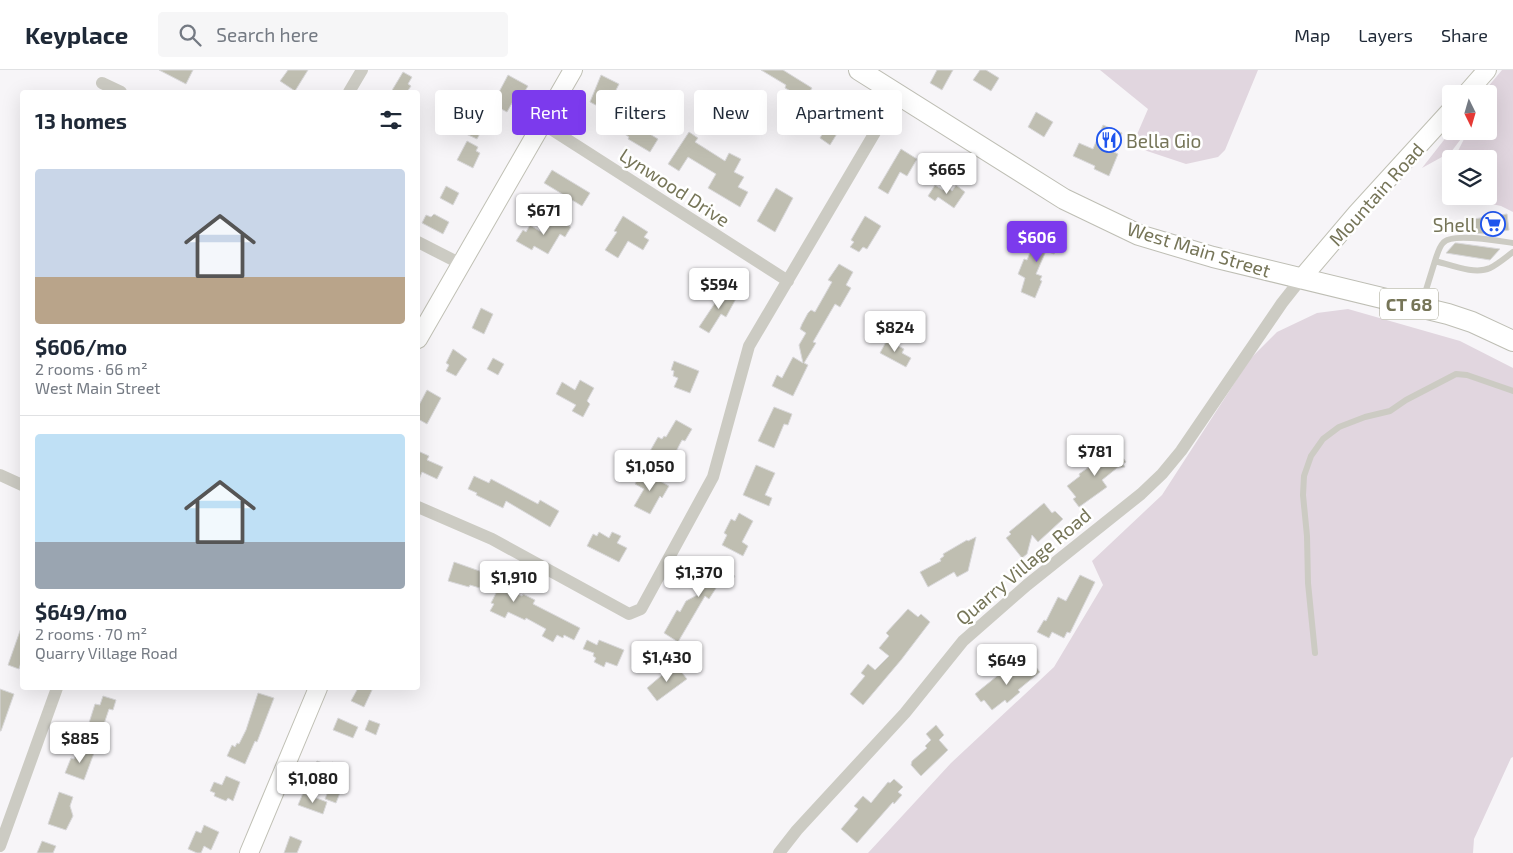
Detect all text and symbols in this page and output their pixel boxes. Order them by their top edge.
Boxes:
search box [158,12,508,57]
text: Keyplace [25,20,128,49]
icon: search [176,21,204,49]
text: Search here [216,23,318,46]
text: Map [1294,24,1330,46]
text: Layers [1358,24,1413,46]
text: Share [1441,24,1488,46]
north arrow [1442,85,1498,140]
map controls [1442,85,1497,205]
chip: Buy [435,90,502,135]
chip: Rent [512,90,586,135]
chip: Filters [596,90,684,135]
chip: New [694,90,767,135]
chip: Apartment [777,90,902,135]
icon: filters [377,106,405,134]
text: 13 homes [35,108,127,133]
restaurant icon: Bella Gio [1096,127,1122,153]
place label: Bella Gio [1126,129,1201,152]
street label: Mountain Road [1324,138,1428,250]
street label: Lynwood Drive [615,143,735,231]
button: layers [1442,150,1497,205]
pin: $665 [917,152,977,195]
text: $665 [929,159,966,178]
pin: $671 [514,194,574,236]
text: $671 [527,200,561,219]
icon: home [175,201,265,291]
supermarket icon: Shell [1480,211,1506,237]
place label: Shell [1433,213,1476,236]
street label: West Main Street [1124,216,1274,282]
pin: $606 [1007,220,1067,263]
text: $606 [1018,227,1056,246]
pin: $594 [689,268,749,310]
text: $594 [700,274,738,293]
road number: CT 68 [1380,288,1438,320]
pin: $824 [865,310,925,353]
text: $824 [876,317,914,336]
text: $606/mo [35,334,127,359]
text: 2 rooms · 66 m² [35,359,148,378]
text: West Main Street [35,378,160,397]
pin: $781 [1065,434,1125,477]
text: $781 [1078,441,1112,460]
pin: $1,050 [609,450,691,492]
text: $1,050 [625,456,675,475]
icon: home [175,467,265,557]
street label: Quarry Village Road [951,503,1095,629]
pin: $1,370 [658,556,740,598]
pin: $1,910 [473,560,555,603]
text: $1,370 [675,562,723,581]
text: $1,910 [491,567,537,586]
text: $649/mo [35,599,127,624]
text: 2 rooms · 70 m² [35,624,147,643]
pin: $1,430 [626,640,708,683]
text: Quarry Village Road [35,643,178,662]
pin: $649 [977,644,1037,686]
text: $1,430 [642,647,692,666]
text: $649 [988,650,1026,669]
pin: $885 [50,722,110,764]
text: $885 [61,728,99,747]
pin: $1,080 [272,762,354,804]
text: $1,080 [288,768,338,787]

